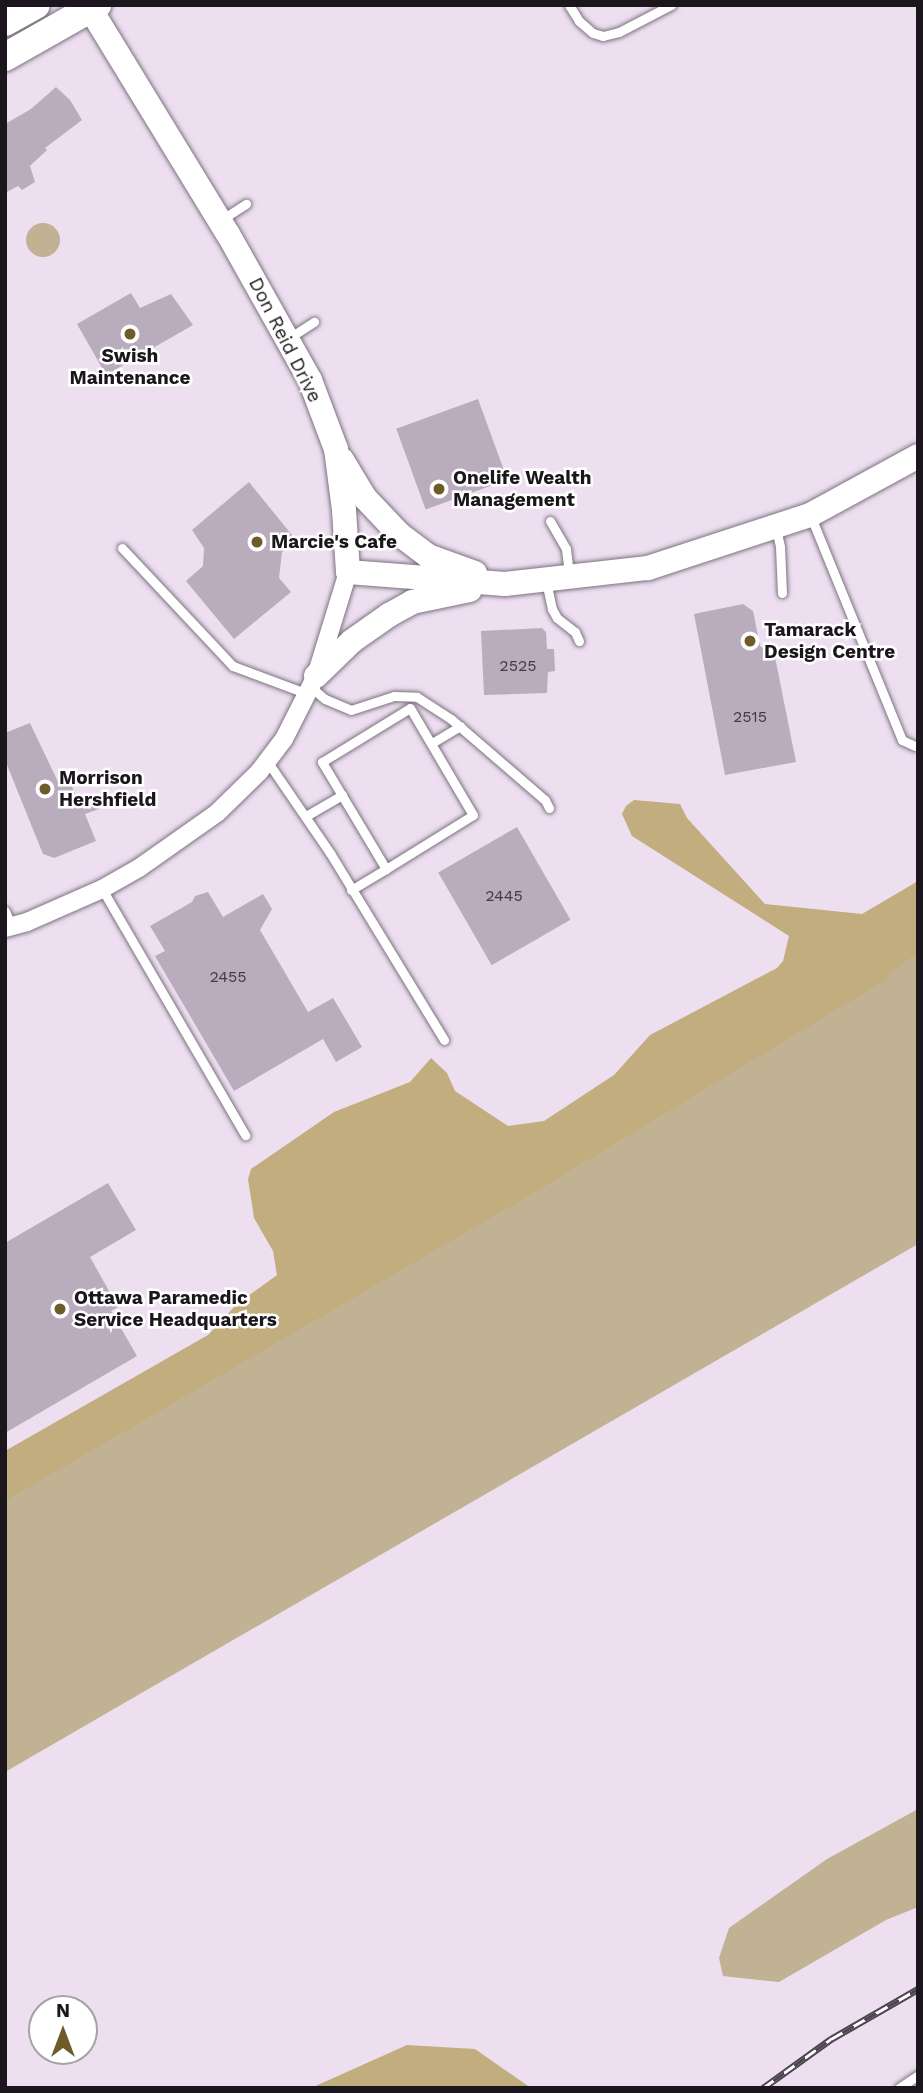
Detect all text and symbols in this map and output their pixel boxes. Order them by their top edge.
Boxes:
street label: Don Reid Drive [244,274,326,406]
marker: Swish Maintenance [122,326,138,342]
place label: Swish Maintenance [69,345,191,389]
place label: Onelife Wealth Management [453,467,592,511]
marker: Onelife Wealth Management [431,481,447,497]
place label: Marcie's Cafe [271,531,397,553]
marker: Marcie's Cafe [249,534,265,550]
place label: Tamarack Design Centre [764,619,895,663]
marker: Tamarack Design Centre [742,633,758,649]
house number: 2525 [499,656,537,676]
house number: 2515 [733,707,767,727]
place label: Morrison Hershfield [59,767,156,811]
marker: Morrison Hershfield [37,781,53,797]
house number: 2445 [485,886,523,906]
house number: 2455 [209,967,247,987]
place label: Ottawa Paramedic Service Headquarters [74,1287,277,1331]
marker: Ottawa Paramedic Service Headquarters [52,1301,68,1317]
north arrow [28,1995,98,2065]
text: N [56,1999,70,2022]

